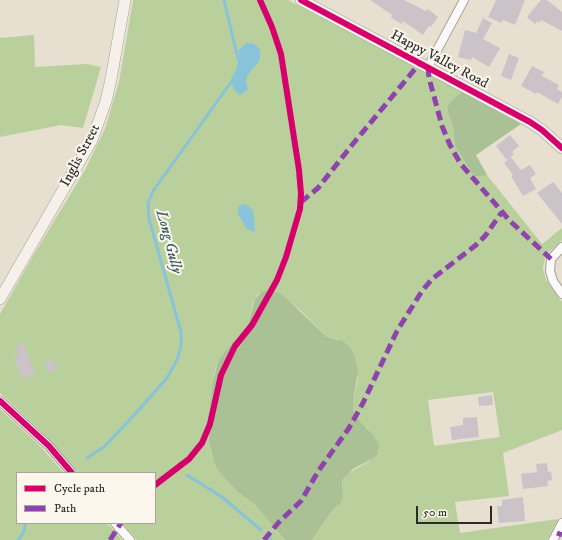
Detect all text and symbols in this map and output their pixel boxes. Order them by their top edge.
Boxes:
street label: Happy Valley Road [387,27,491,93]
street label: Inglis Street [58,122,104,190]
water label: Long Gully [151,208,185,276]
legend [16,472,156,524]
text: Cycle path [54,481,105,496]
scale bar [418,498,494,524]
text: Path [54,501,76,516]
text: 50 m [423,505,447,520]

